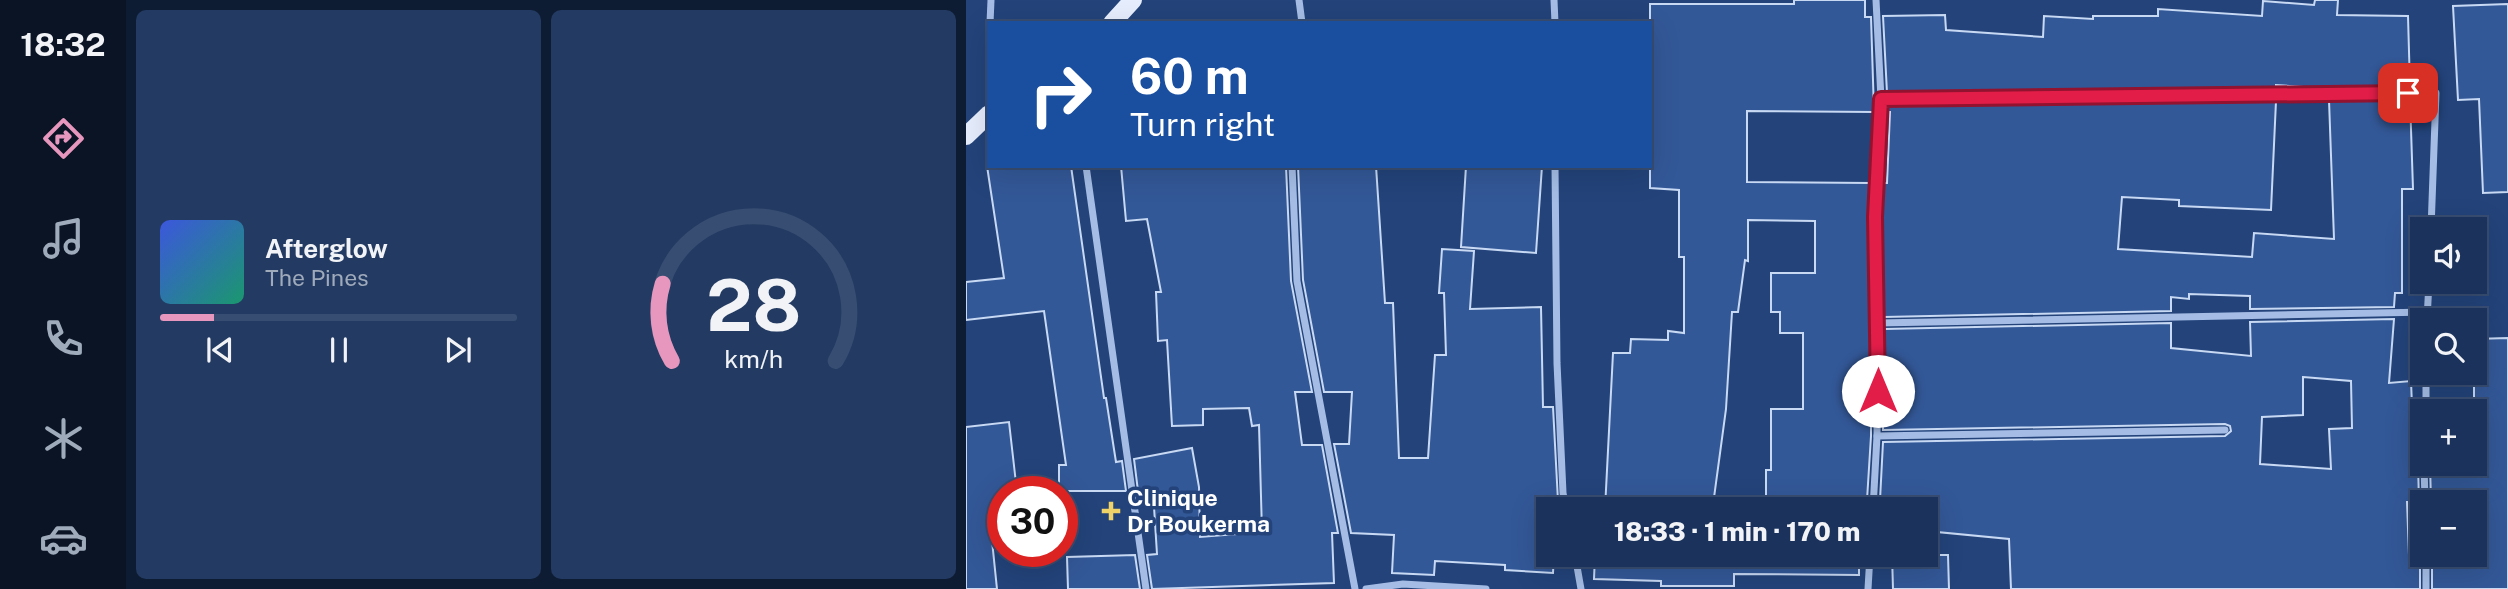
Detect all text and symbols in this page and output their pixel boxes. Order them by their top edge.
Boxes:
text: 18:32 [20,26,106,63]
text: 60 m [1130,47,1249,105]
icon: right [1015,49,1106,140]
pin [2378,63,2438,123]
icon: arrive [2389,74,2427,112]
text: Turn right [1130,106,1275,143]
icon: directions [39,114,88,163]
icon: music [39,214,88,263]
map controls [2410,217,2487,567]
button: sound [2410,217,2487,294]
text: Afterglow [265,233,388,264]
text: 28 [706,262,801,347]
text: The Pines [265,264,369,291]
button: search [2410,308,2487,385]
icon: phone [39,314,88,363]
icon: previous [201,331,239,369]
icon: pause [320,331,358,369]
icon: next [439,331,477,369]
text: km/h [724,343,783,373]
position arrow [1841,354,1915,428]
button: + [2410,399,2487,476]
icon: climate [39,414,88,463]
speed limit sign: 30 [987,476,1078,567]
place label: Clinique Dr Boukerma [1127,484,1270,537]
button: − [2410,490,2487,567]
marker: Clinique Dr Boukerma [1101,501,1121,521]
icon: car [39,514,88,563]
text: 18:33 · 1 min · 170 m [1614,516,1860,547]

